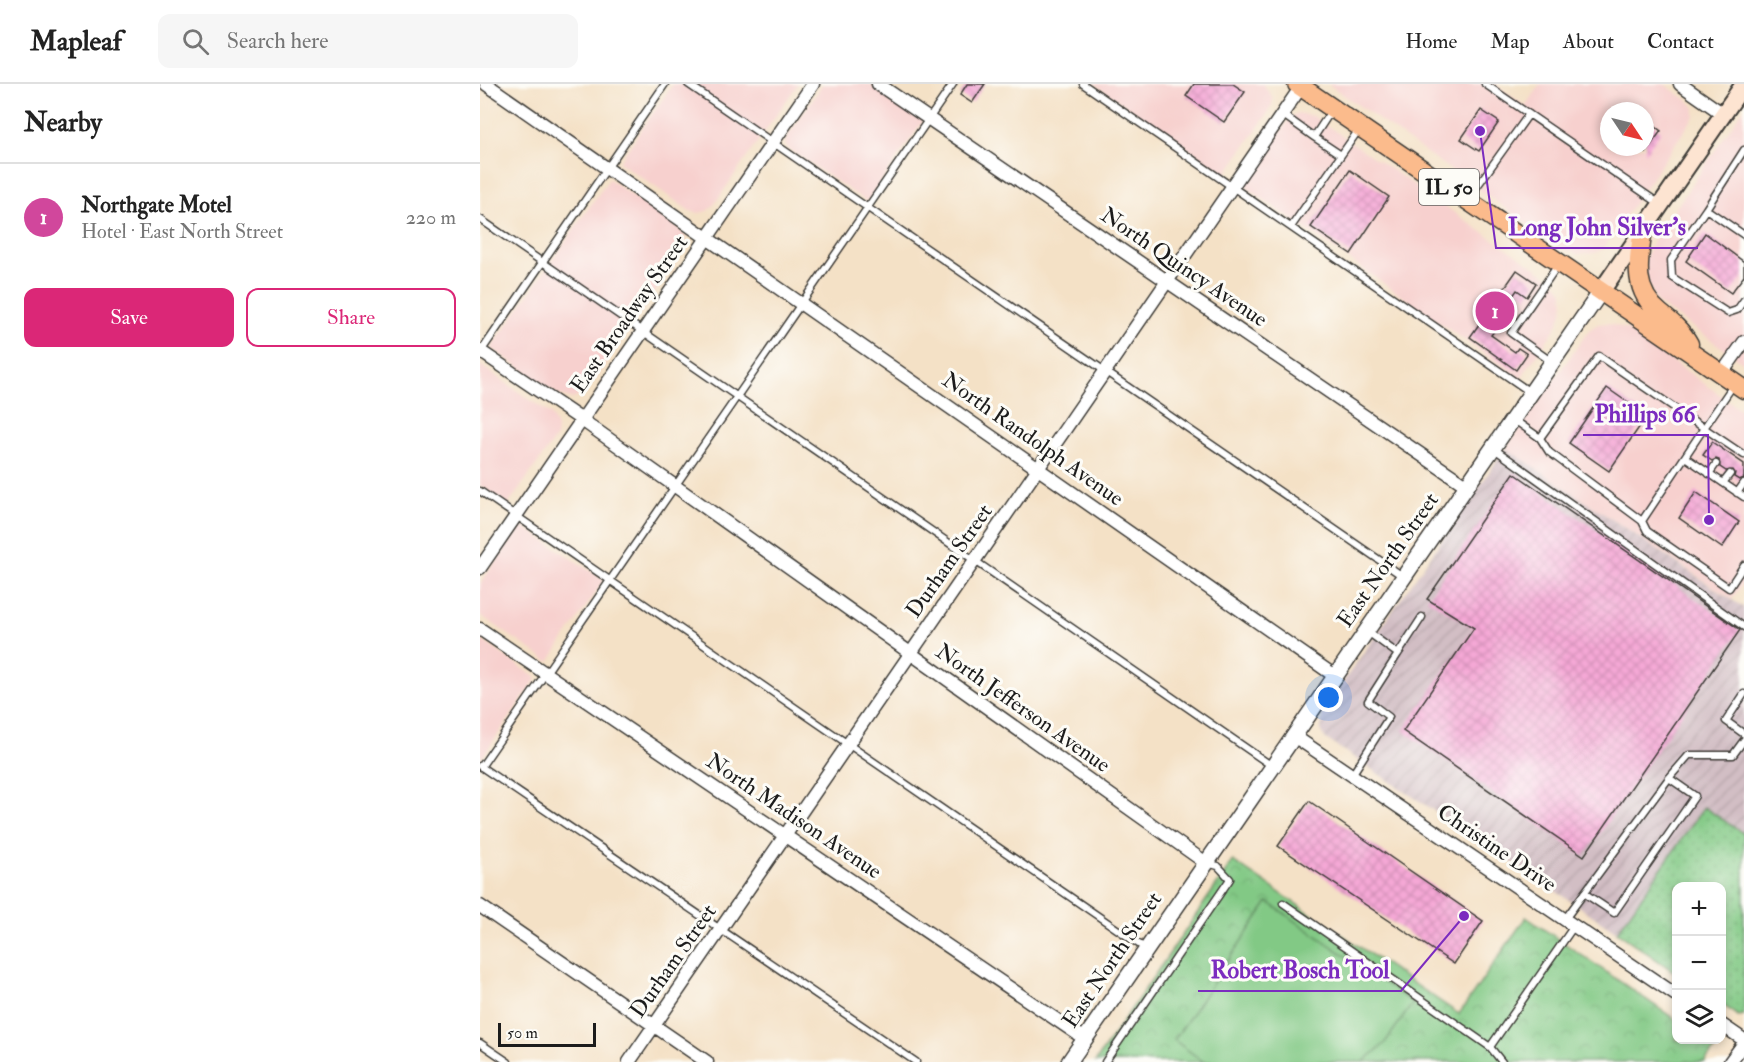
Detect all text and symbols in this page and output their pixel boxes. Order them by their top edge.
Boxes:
search box [158,14,578,68]
text: Mapleaf [30,24,122,59]
icon: search [179,25,212,58]
text: Search here [227,27,328,55]
text: Home [1405,28,1457,55]
text: Map [1490,28,1530,55]
text: About [1563,28,1614,55]
text: Contact [1647,28,1714,55]
north arrow [1600,102,1654,156]
text: Nearby [24,107,102,139]
road number: IL 50 [1419,169,1479,205]
text: Northgate Motel [81,191,232,219]
street label: North Quincy Avenue [1095,201,1273,333]
text: 1 [40,205,47,230]
text: 220 m [406,205,456,230]
callout: Long John Silver's [1496,206,1698,248]
text: Long John Silver's [1508,212,1686,243]
text: Hotel · East North Street [81,219,283,244]
street label: East Broadway Street [564,230,694,398]
button: Save [24,288,234,347]
button: Share [246,288,456,347]
pin: 1 [1476,288,1514,334]
street label: North Randolph Avenue [936,366,1129,513]
callout: Phillips 66 [1583,393,1708,435]
text: Phillips 66 [1594,399,1698,430]
street label: East North Street [1331,487,1445,633]
street label: Durham Street [899,499,999,623]
street label: North Jefferson Avenue [930,637,1116,779]
your location [1314,683,1343,712]
street label: North Madison Avenue [701,747,887,885]
street label: Christine Drive [1432,798,1562,898]
map controls [1672,882,1726,1044]
button: + [1672,882,1726,936]
street label: East North Street [1056,886,1168,1034]
street label: Durham Street [623,899,723,1023]
button: − [1672,936,1726,990]
callout: Robert Bosch Tool [1198,949,1401,991]
text: Robert Bosch Tool [1211,955,1390,986]
button: layers [1672,990,1726,1044]
scale bar [498,1020,596,1048]
text: 50 m [507,1023,538,1043]

